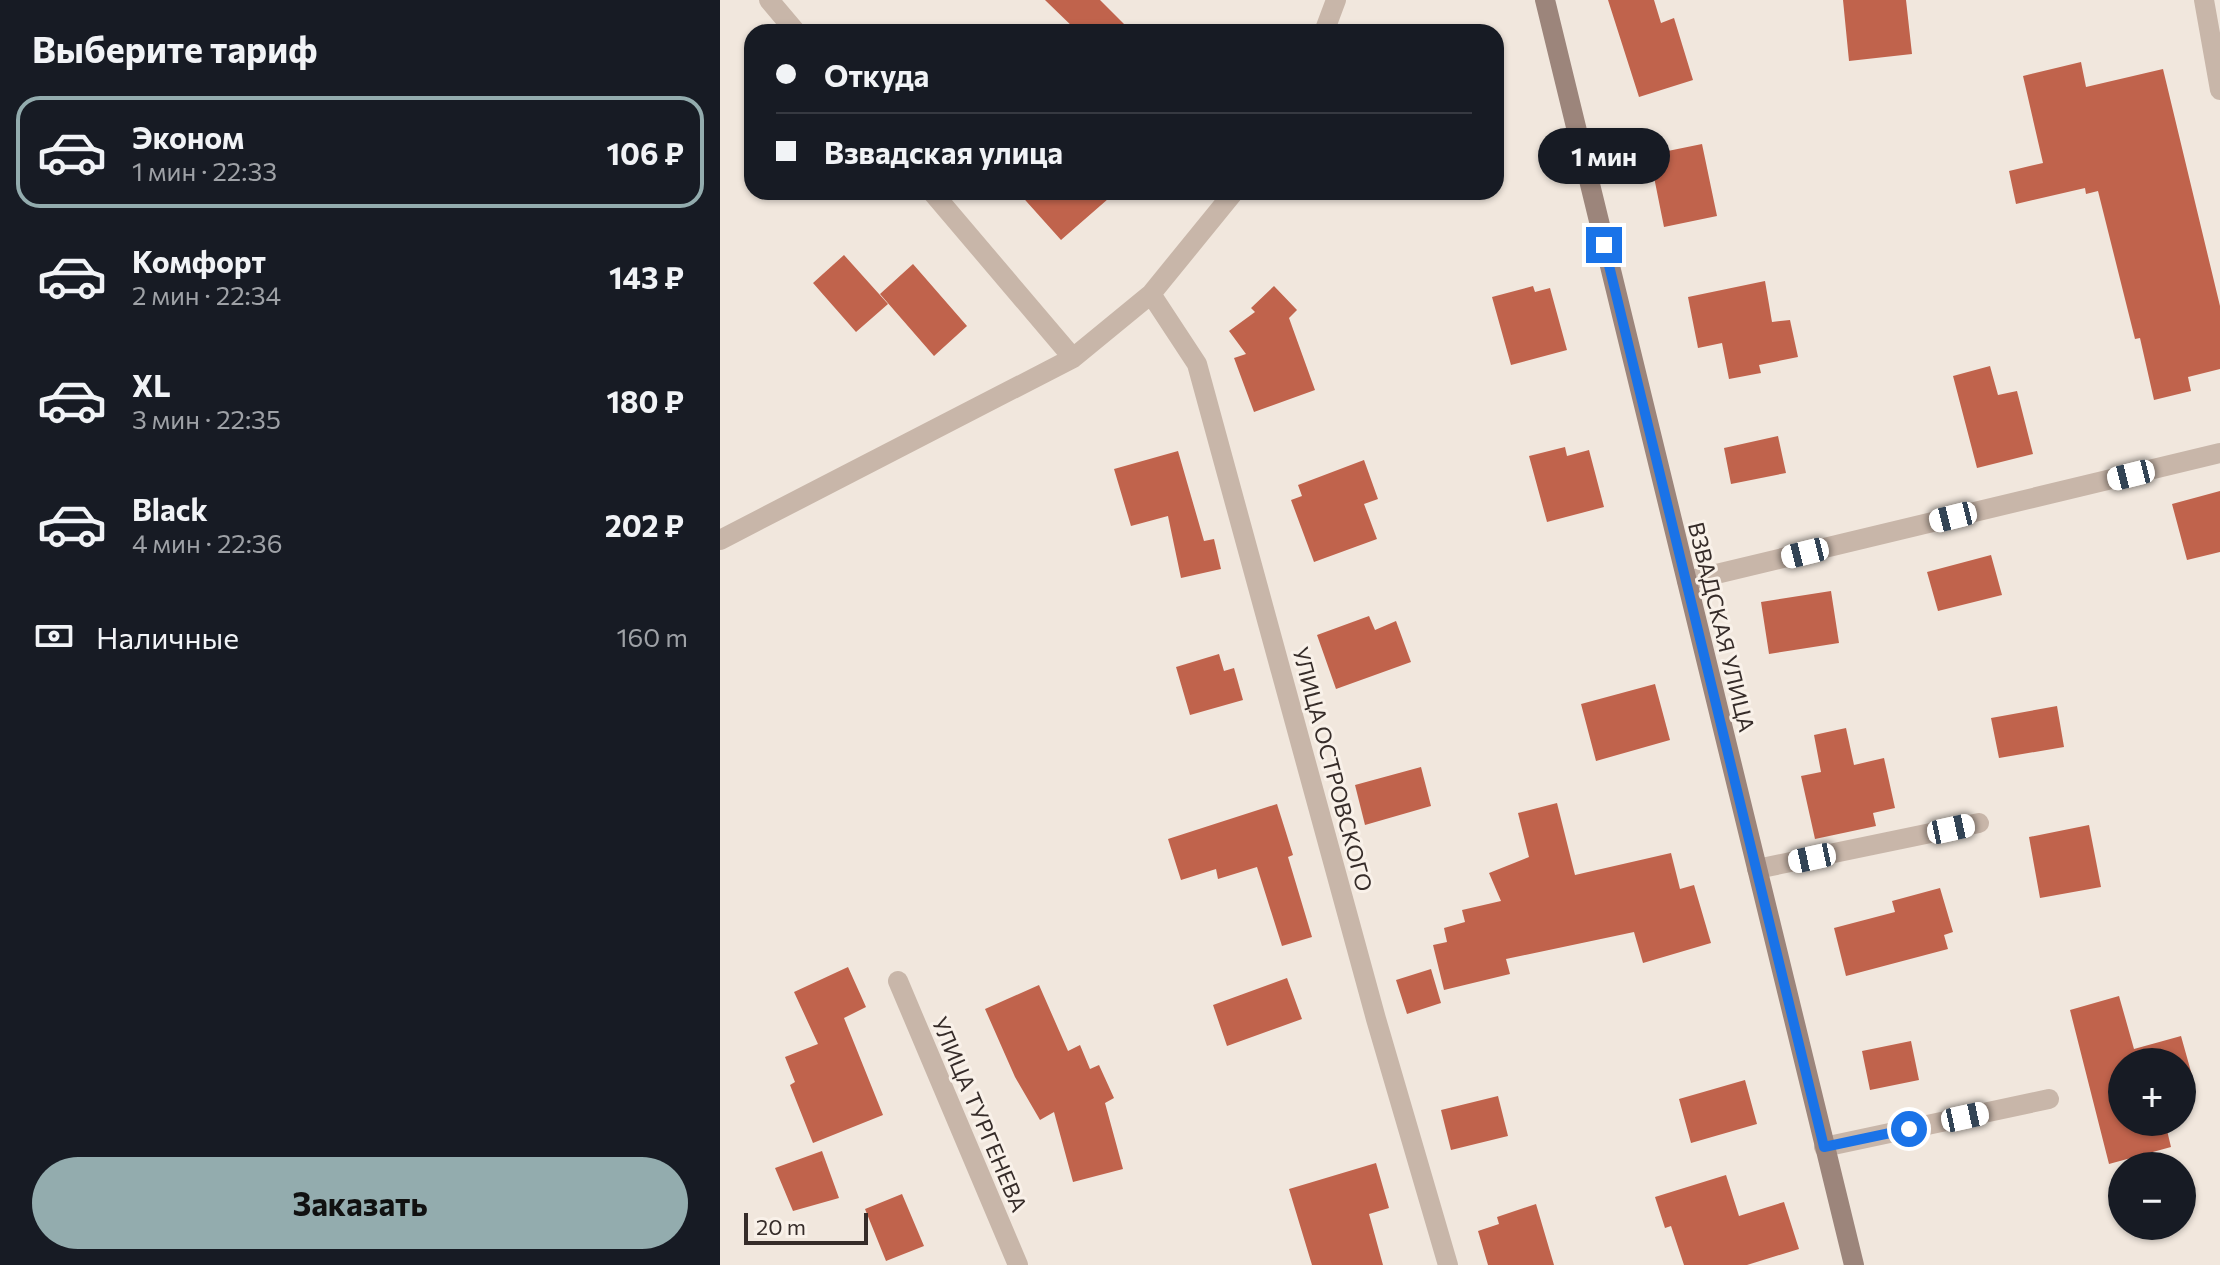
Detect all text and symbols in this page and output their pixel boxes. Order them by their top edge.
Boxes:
text: Выберите тариф [32,26,317,70]
text: Откуда [824,56,929,93]
icon: car [36,116,108,188]
text: Эконом [132,118,244,155]
callout: 1 мин [1538,129,1670,185]
text: Взвадская улица [824,133,1063,170]
text: 106 ₽ [606,134,684,171]
text: 1 мин [1571,140,1637,171]
text: 1 мин · 22:33 [132,155,277,186]
route end [1586,227,1622,263]
icon: car [36,240,108,312]
text: Комфорт [132,242,266,279]
text: 143 ₽ [609,258,684,295]
text: 2 мин · 22:34 [132,279,281,310]
icon: car [36,364,108,436]
text: XL [132,366,171,403]
text: 180 ₽ [606,382,684,419]
text: 3 мин · 22:35 [132,403,281,434]
car [2105,458,2157,492]
icon: car [36,488,108,560]
text: Black [132,490,208,527]
car [1927,500,1979,534]
text: 202 ₽ [605,506,684,543]
street label: ВЗВАДСКАЯ УЛИЦА [1683,519,1761,735]
text: 4 мин · 22:36 [132,527,283,558]
car [1779,536,1831,570]
icon: cash [32,614,76,658]
text: Наличные [96,618,239,655]
text: 160 m [616,621,688,652]
street label: УЛИЦА ОСТРОВСКОГО [1287,644,1379,894]
car [1925,812,1977,846]
car [1786,841,1838,875]
street label: УЛИЦА ТУРГЕНЕВА [927,1012,1033,1216]
map controls [2108,1048,2196,1240]
button: + [2108,1048,2196,1136]
car [1939,1100,1991,1134]
route start [1891,1111,1927,1147]
button: − [2108,1152,2196,1240]
button: Заказать [32,1157,688,1249]
scale bar [744,1209,868,1245]
text: 20 m [756,1213,806,1240]

